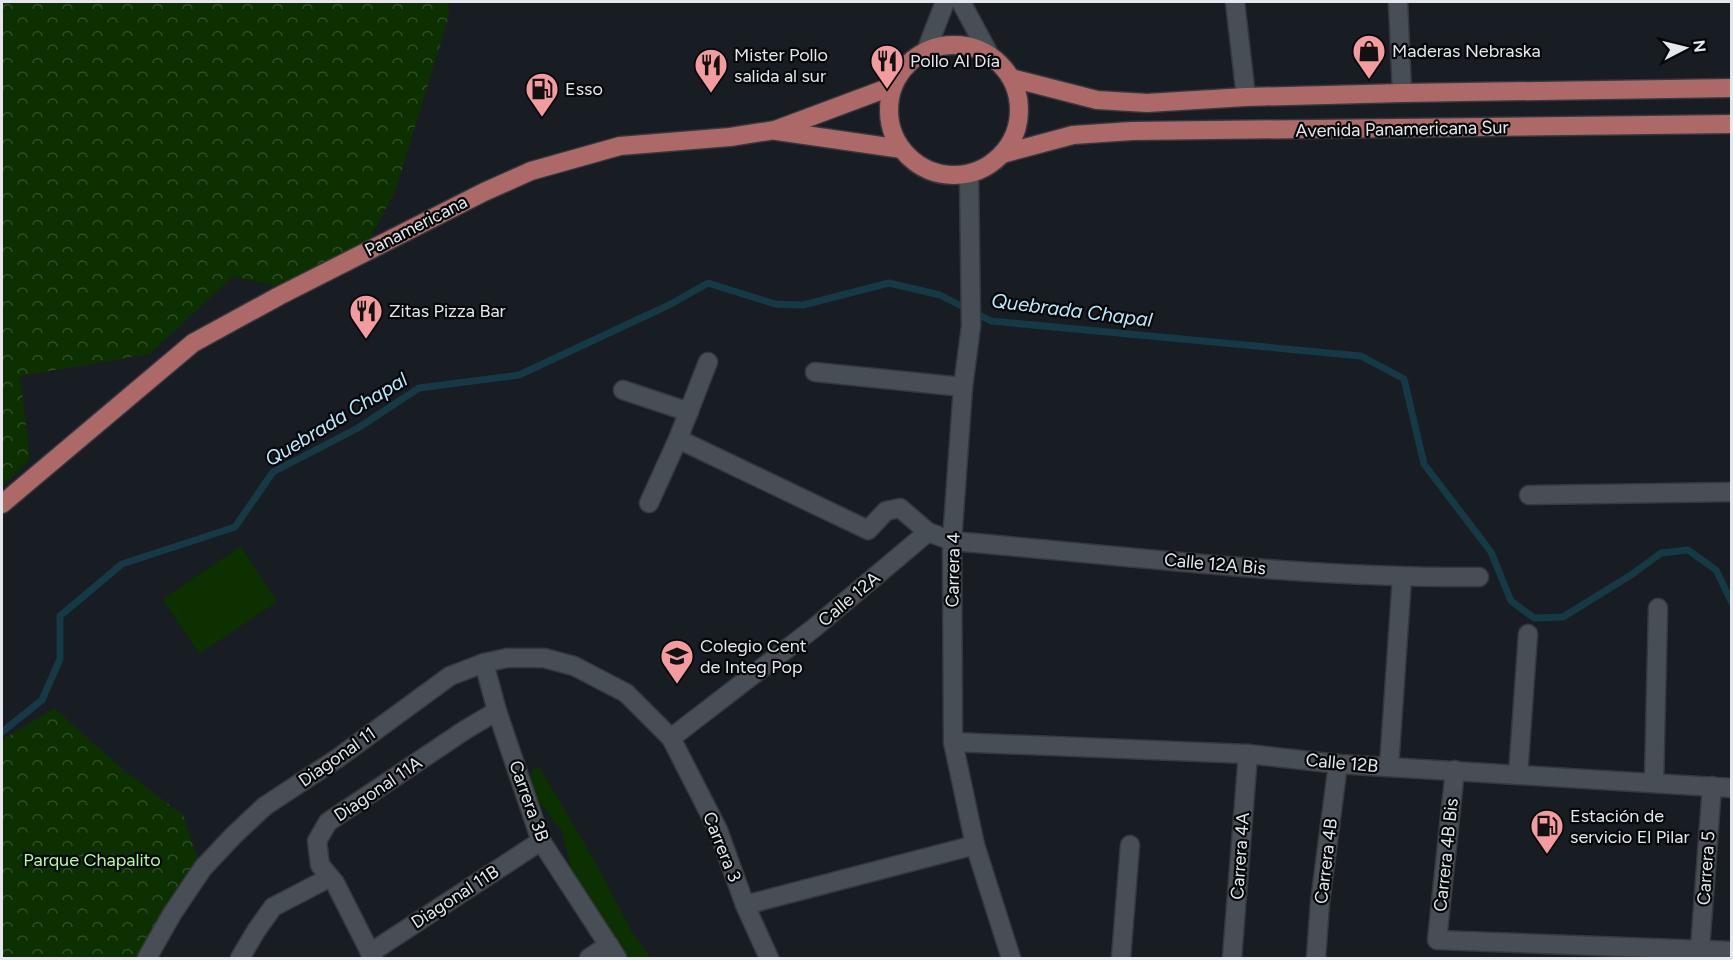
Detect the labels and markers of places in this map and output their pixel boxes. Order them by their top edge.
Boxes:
shop icon: Maderas Nebraska [1351,33,1387,80]
place label: Maderas Nebraska [1392,40,1541,62]
restaurant icon: Pollo Al Día [869,43,905,90]
place label: Mister Pollo salida al sur [734,44,828,87]
restaurant icon: Mister Pollo salida al sur [693,47,729,94]
place label: Pollo Al Día [910,50,1000,72]
fuel station icon: Esso [524,71,560,118]
place label: Esso [565,78,603,100]
restaurant icon: Zitas Pizza Bar [348,293,384,340]
place label: Zitas Pizza Bar [389,300,506,322]
place label: Colegio Cent de Integ Pop [700,635,807,678]
school or university icon: Colegio Cent de Integ Pop [659,638,695,685]
place label: Estación de servicio El Pilar [1570,805,1690,848]
fuel station icon: Estación de servicio El Pilar [1529,808,1565,855]

